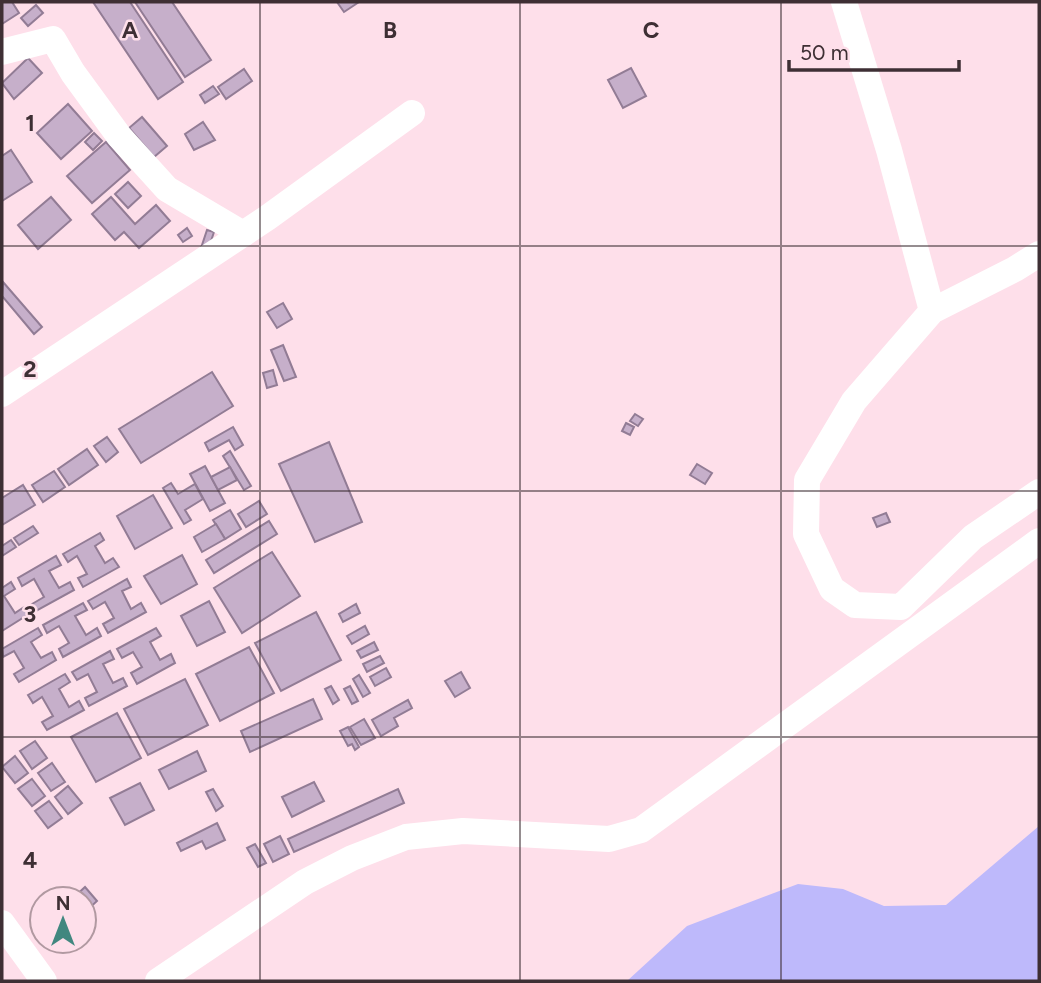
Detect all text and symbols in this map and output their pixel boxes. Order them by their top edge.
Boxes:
text: A [122,16,139,44]
text: B [383,16,397,44]
text: C [643,16,660,44]
scale bar [789,28,959,72]
text: 50 m [800,40,849,65]
text: 1 [25,109,35,137]
text: 2 [23,355,37,383]
text: 3 [24,600,36,628]
text: 4 [23,846,37,874]
north arrow [28,885,98,955]
text: N [56,892,70,915]

